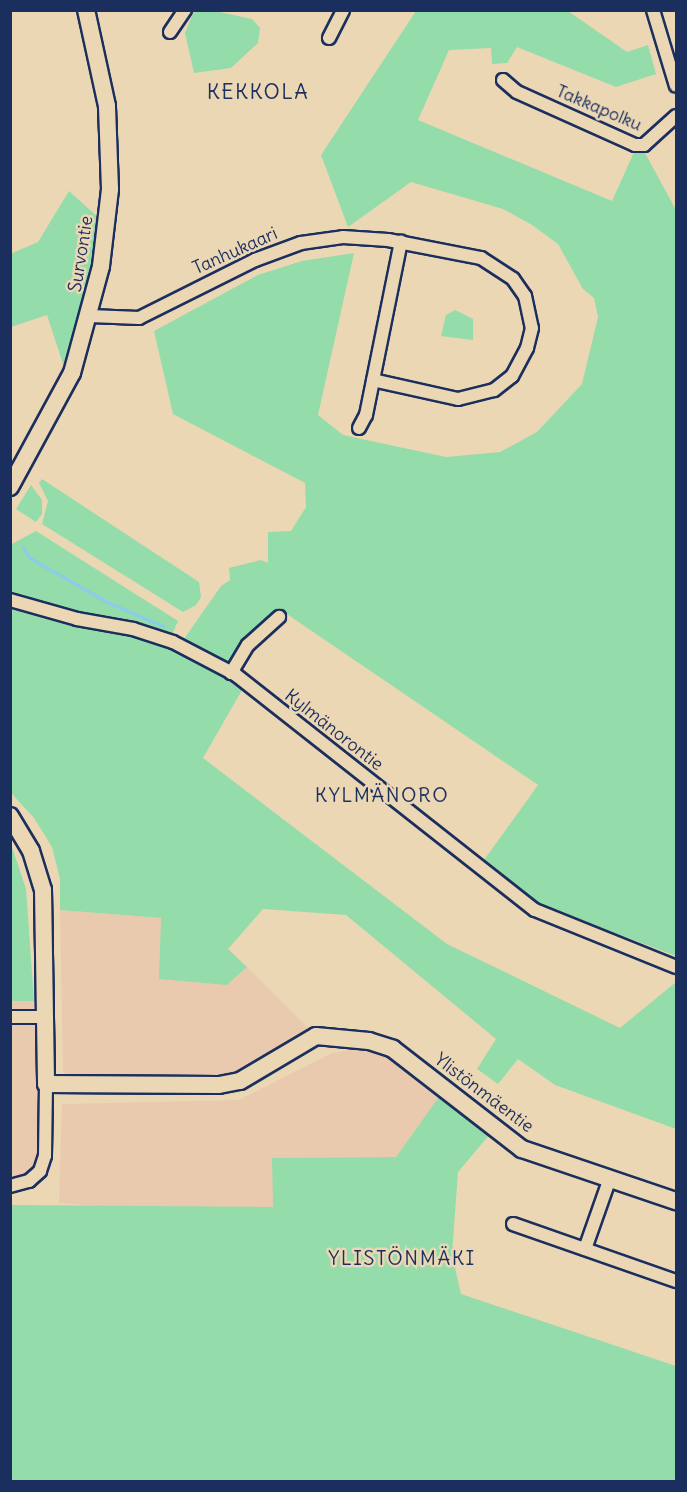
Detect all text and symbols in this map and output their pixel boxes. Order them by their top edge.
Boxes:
district label: KEKKOLA [207,79,309,105]
street label: Takkapolku [553,80,645,136]
street label: Survontie [64,214,98,294]
street label: Tanhukaari [189,223,281,279]
street label: Kylmänorontie [280,685,388,775]
district label: KYLMÄNORO [315,782,449,806]
street label: Ylistönmäentie [430,1049,538,1137]
district label: YLISTÖNMÄKI [328,1245,476,1269]

